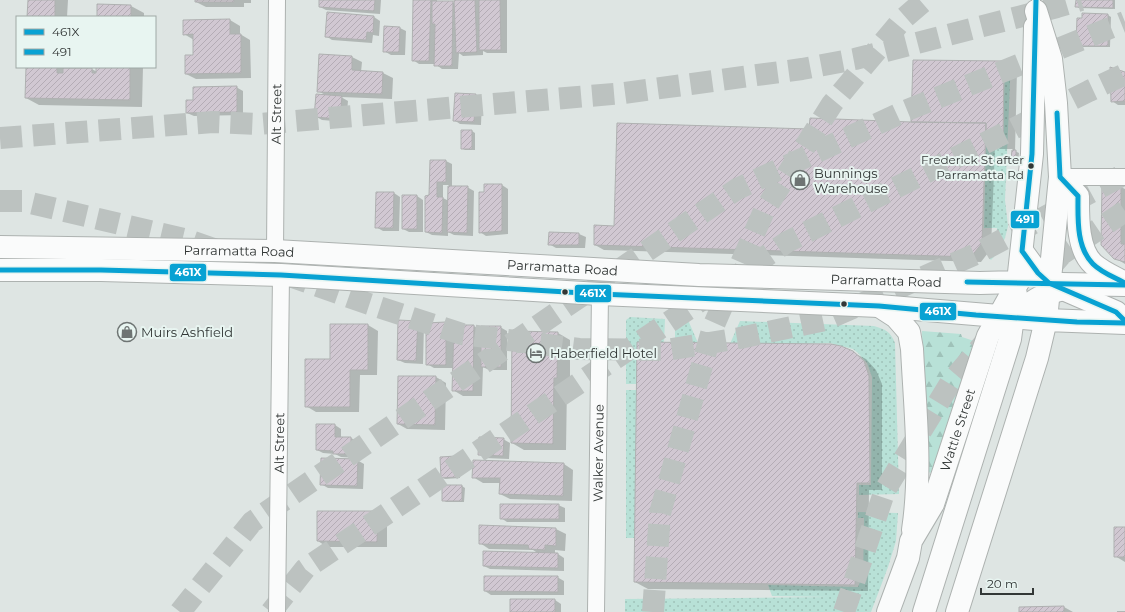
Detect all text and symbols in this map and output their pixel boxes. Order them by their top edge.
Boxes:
legend [16,16,156,68]
text: 461X [52,24,80,39]
text: 491 [52,44,71,59]
street label: Alt Street [268,84,284,144]
place label: Frederick St after Parramatta Rd [921,152,1024,182]
marker: Frederick St after Parramatta Rd [1026,161,1036,171]
place label: Bunnings Warehouse [814,165,888,196]
shop icon: Bunnings Warehouse [789,169,811,191]
line badge: 491 [1010,210,1040,229]
text: 491 [1016,212,1034,226]
street label: Parramatta Road [183,242,295,260]
street label: Parramatta Road [507,256,618,278]
line badge: 461X [169,263,207,282]
text: 461X [175,265,202,279]
street label: Parramatta Road [831,271,942,290]
line badge: 461X [574,284,612,303]
text: 461X [580,286,607,300]
unlabelled marker [560,287,570,297]
unlabelled marker [839,299,849,309]
line badge: 461X [919,302,957,321]
text: 461X [925,304,952,318]
shop icon: Muirs Ashfield [116,321,138,343]
place label: Muirs Ashfield [141,324,233,340]
hotel icon: Haberfield Hotel [525,342,547,364]
place label: Haberfield Hotel [550,345,657,361]
street label: Wattle Street [936,386,978,473]
street label: Walker Avenue [589,404,607,502]
street label: Alt Street [271,413,287,473]
scale bar [981,570,1033,596]
text: 20 m [987,576,1018,591]

